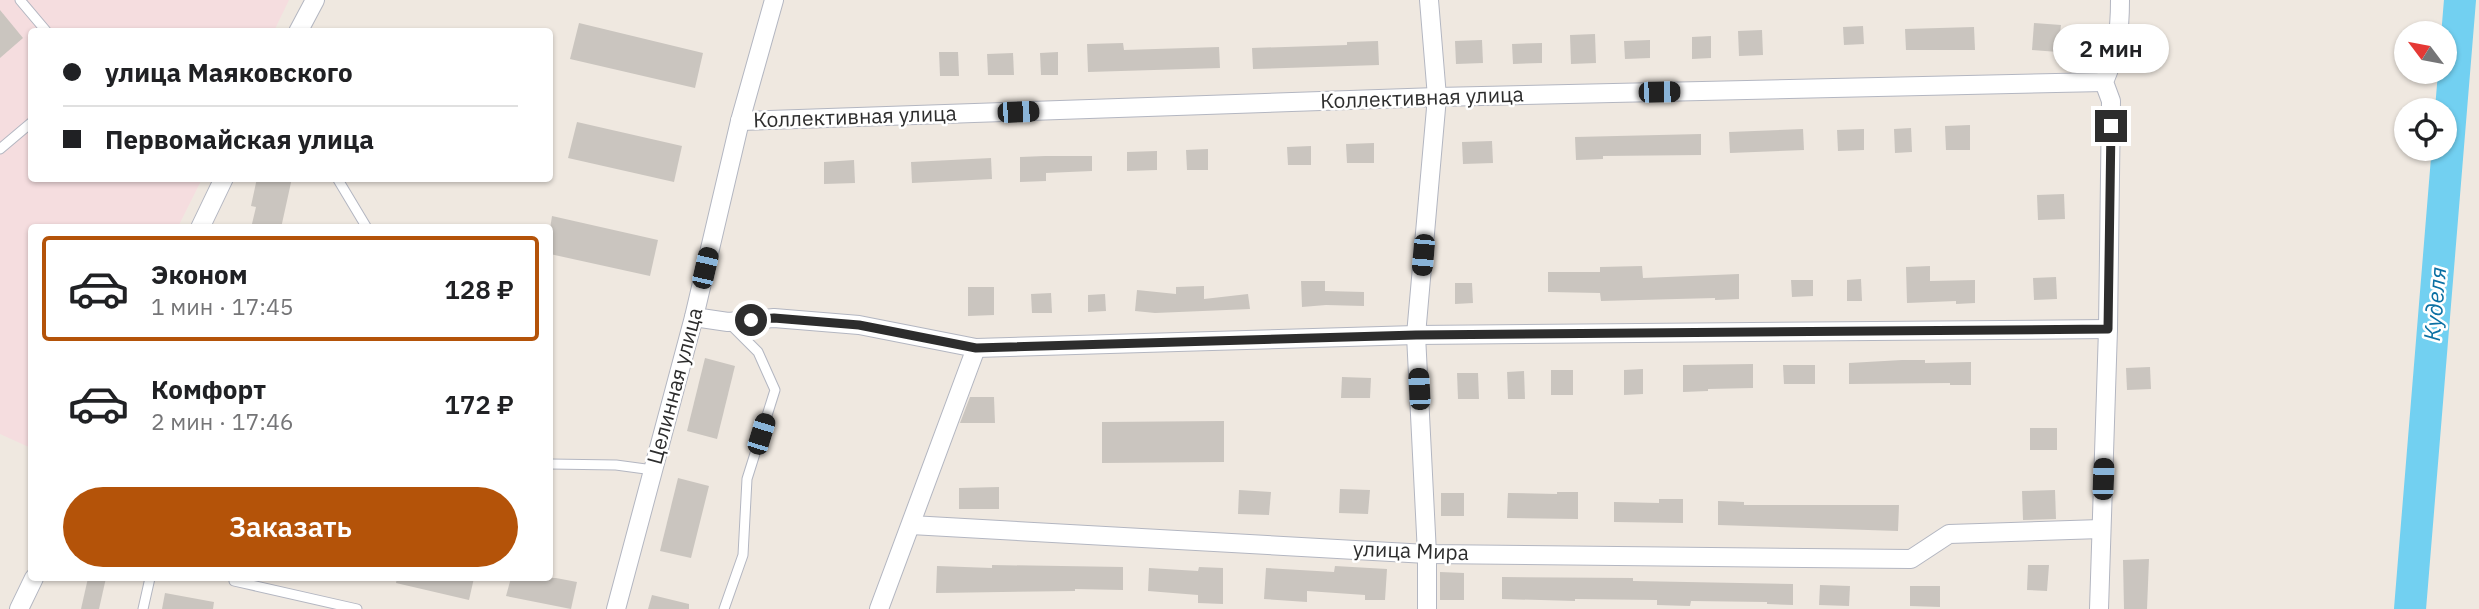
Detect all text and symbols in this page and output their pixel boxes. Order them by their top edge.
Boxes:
north arrow [2394,21,2457,84]
map controls [2394,21,2457,161]
callout: 2 мин [2053,24,2169,74]
text: 2 мин [2079,33,2143,63]
text: улица Маяковского [105,55,353,89]
street label: Коллективная улица [1320,79,1524,115]
car [1638,81,1681,103]
street label: Коллективная улица [753,98,957,134]
button: locate [2394,98,2457,161]
car [997,101,1040,123]
route end [2095,110,2127,142]
text: Первомайская улица [105,122,374,156]
car [1411,233,1436,277]
car [691,245,720,291]
icon: car [67,257,130,320]
text: Эконом [151,257,248,291]
water label: Куделя [2416,265,2452,342]
text: 128 ₽ [444,272,514,306]
text: 1 мин · 17:45 [151,291,294,321]
street label: Целинная улица [640,304,708,467]
route start [735,304,767,336]
car [1408,367,1431,411]
icon: car [67,372,130,435]
text: Комфорт [151,372,266,406]
text: 172 ₽ [444,387,514,421]
text: 2 мин · 17:46 [151,406,294,436]
car [745,411,778,457]
car [2092,458,2115,500]
button: Заказать [63,487,518,567]
street label: улица Мира [1353,534,1469,566]

